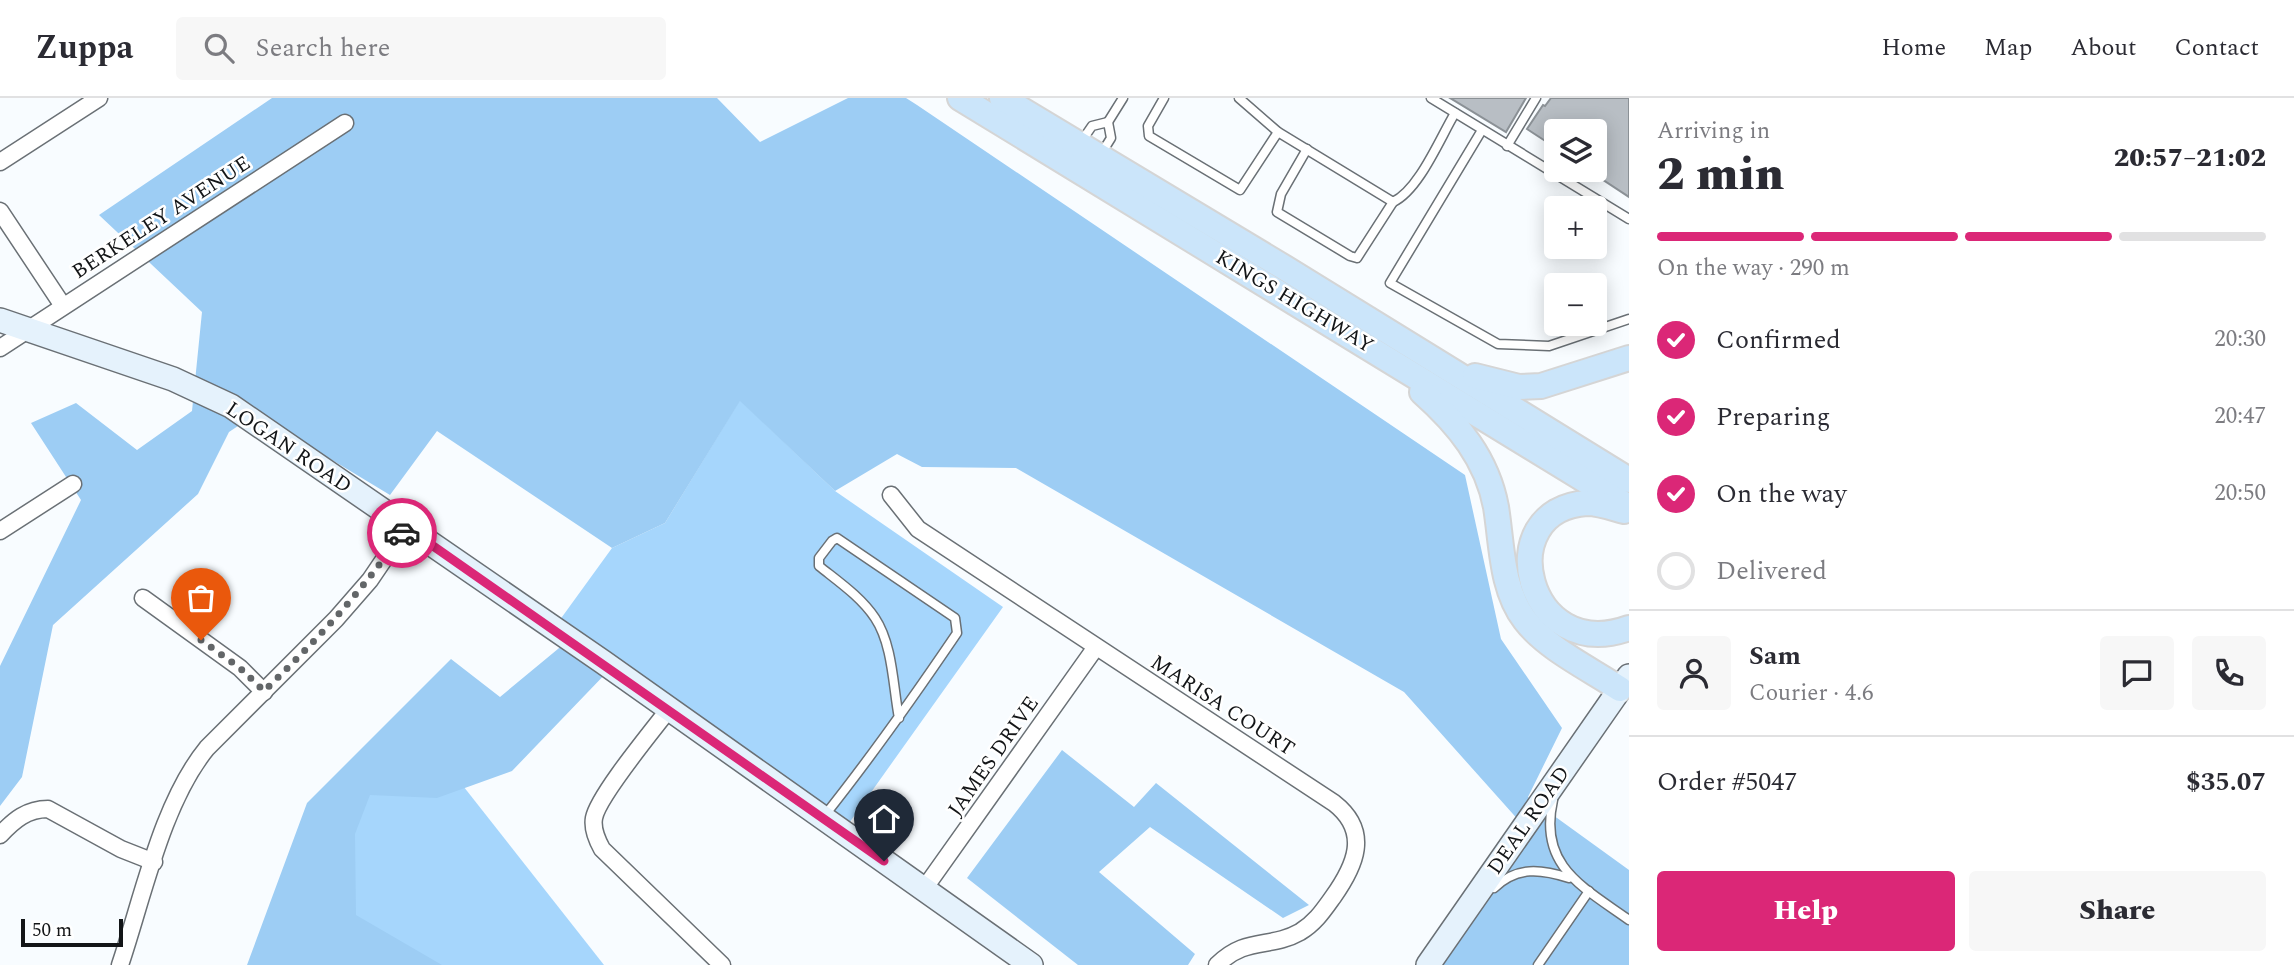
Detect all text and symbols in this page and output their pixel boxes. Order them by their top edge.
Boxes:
search box [176,17,666,80]
text: Zuppa [35,23,134,73]
text: Search here [256,28,390,68]
icon: search [200,29,238,67]
text: Home [1881,30,1946,66]
text: Map [1984,30,2032,66]
text: About [2070,30,2136,66]
text: Contact [2174,30,2259,66]
text: Arriving in [1657,114,1770,149]
map controls [1544,119,1607,336]
button: layers [1544,119,1607,182]
text: 20:57–21:02 [2114,138,2266,178]
text: 2 min [1657,140,1784,210]
street label: BERKELEY AVENUE [66,148,257,288]
button: + [1544,196,1607,259]
street label: KINGS HIGHWAY [1209,242,1380,362]
text: On the way · 290 m [1657,251,1850,286]
button: − [1544,273,1607,336]
text: Confirmed [1716,320,1841,360]
icon: check [1657,321,1695,359]
text: 20:30 [2214,322,2266,357]
street label: LOGAN ROAD [219,394,358,502]
text: Preparing [1716,397,1830,437]
icon: check [1657,398,1695,436]
text: 20:47 [2214,399,2266,434]
text: On the way [1716,474,1847,514]
icon: check [1657,475,1695,513]
text: 20:50 [2214,476,2266,511]
courier [367,498,437,568]
icon: car [383,514,421,552]
text: Delivered [1716,551,1827,591]
pin [171,568,231,640]
icon: bag [182,579,220,617]
button: person [1657,636,1731,710]
text: Sam [1749,636,1801,676]
button: chat [2100,636,2174,710]
button: phone [2192,636,2266,710]
street label: MARISA COURT [1144,647,1301,765]
text: Courier · 4.6 [1749,676,1874,711]
street label: JAMES DRIVE [940,690,1047,823]
street label: DEAL ROAD [1479,760,1578,882]
text: Order #5047 [1657,762,1797,802]
text: $35.07 [2186,762,2266,802]
pin [854,789,914,861]
icon: home [865,800,903,838]
button: Help [1657,871,1955,951]
button: Share [1969,871,2266,951]
scale bar [21,916,122,948]
text: 50 m [32,916,72,945]

